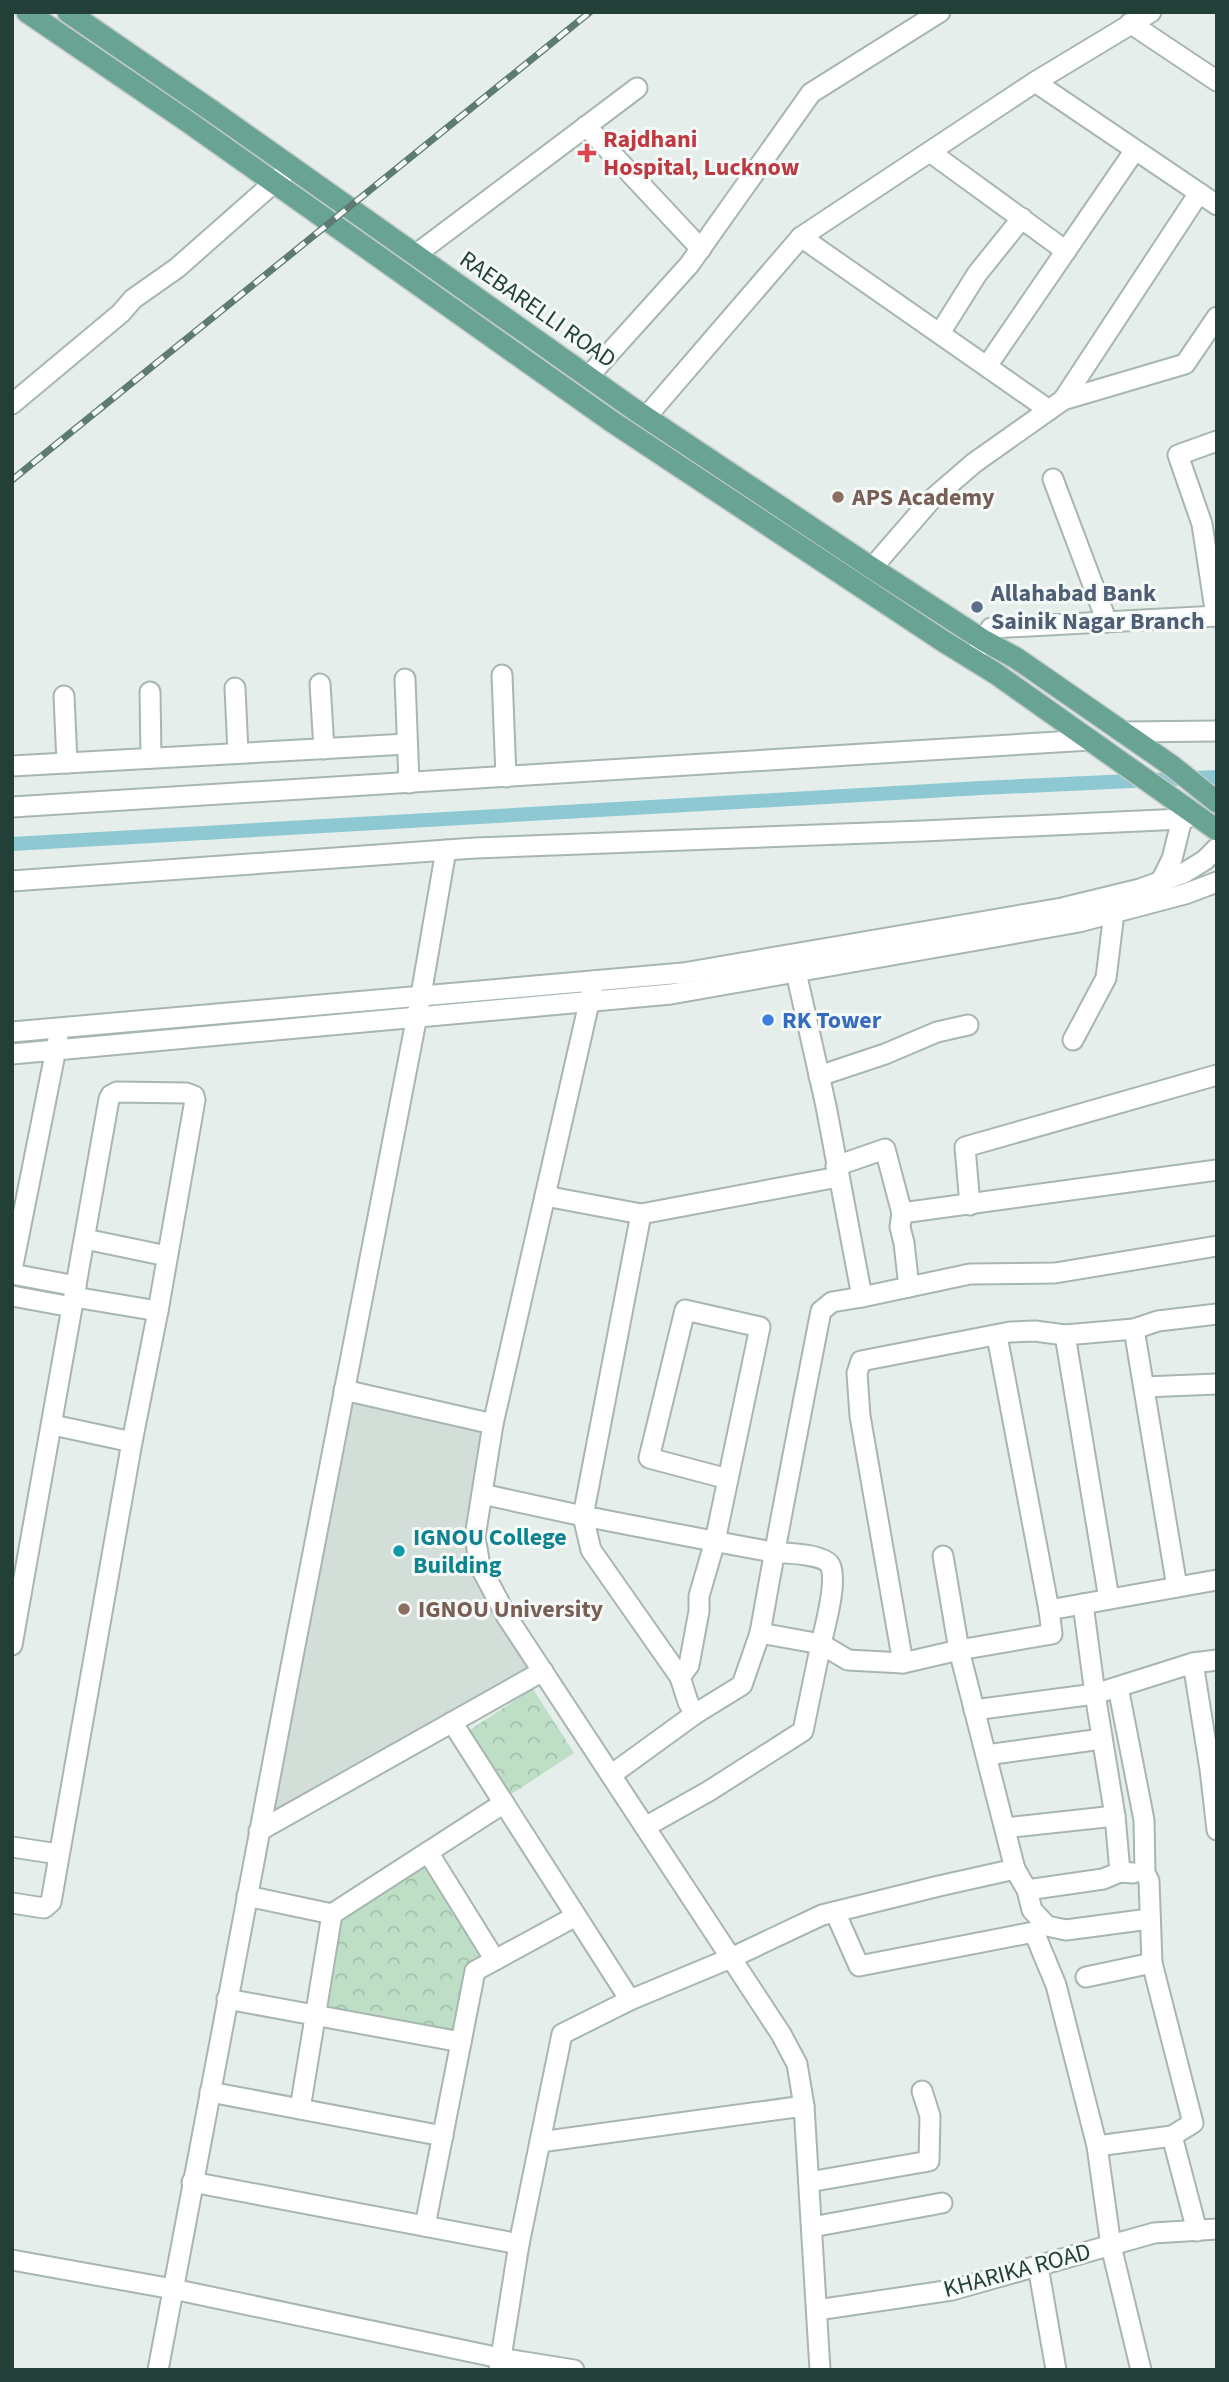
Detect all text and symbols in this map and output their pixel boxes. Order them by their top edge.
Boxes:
place label: Rajdhani Hospital, Lucknow [603,122,800,185]
marker: Rajdhani Hospital, Lucknow [577,143,597,163]
street label: RAEBARELLI ROAD [452,242,623,377]
place label: APS Academy [851,480,995,515]
marker: APS Academy [830,489,846,505]
place label: Allahabad Bank Sainik Nagar Branch [990,576,1205,639]
marker: Allahabad Bank Sainik Nagar Branch [969,599,985,615]
place label: RK Tower [782,1003,882,1038]
marker: RK Tower [760,1012,776,1028]
place label: IGNOU College Building [413,1520,567,1583]
marker: IGNOU College Building [391,1543,407,1559]
place label: IGNOU University [418,1592,604,1627]
marker: IGNOU University [396,1601,412,1617]
street label: KHARIKA ROAD [940,2234,1095,2307]

